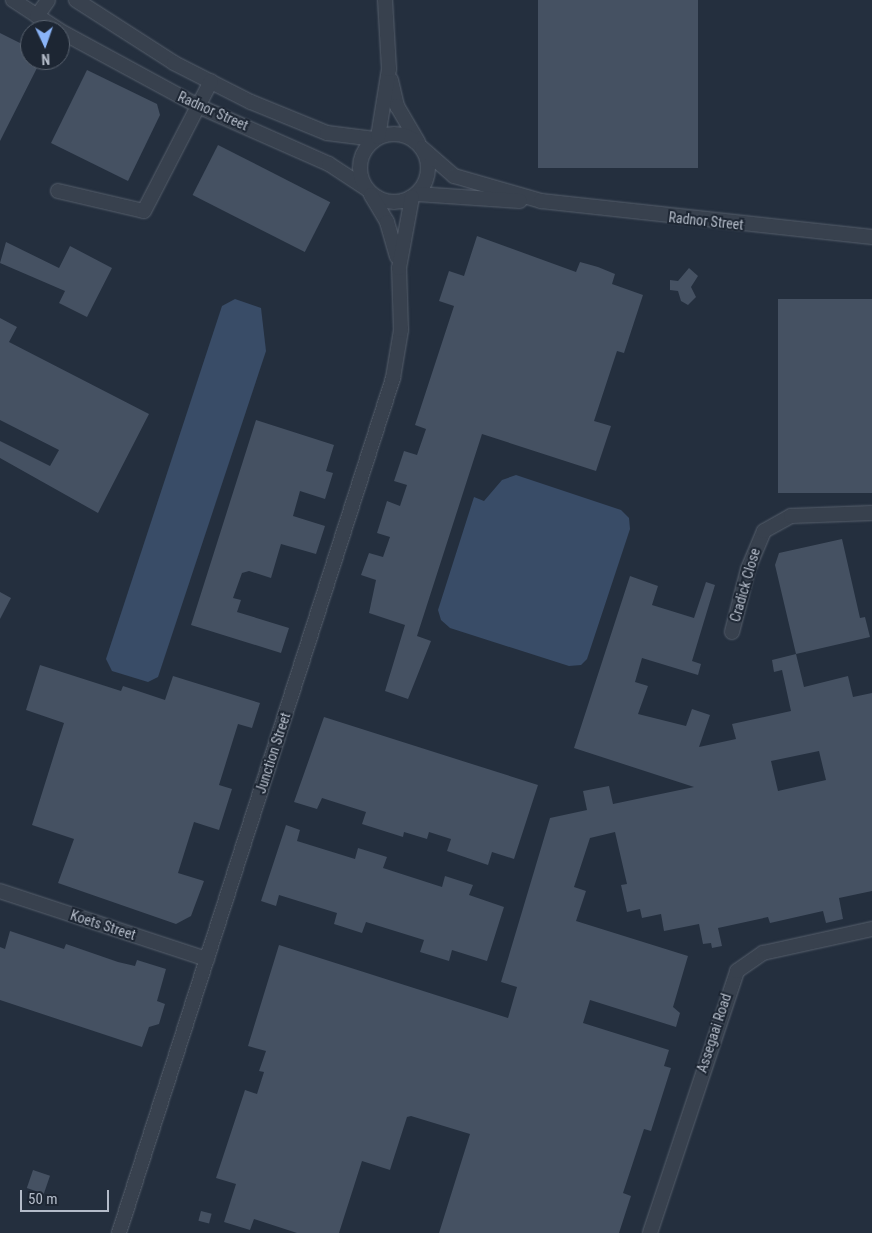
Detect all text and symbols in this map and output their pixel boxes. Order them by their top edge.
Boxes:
north arrow [20,20,70,70]
text: N [41,51,50,67]
street label: Radnor Street [175,88,251,134]
street label: Radnor Street [668,209,744,233]
street label: Cradick Close [726,546,764,624]
street label: Junction Street [252,710,294,796]
street label: Koets Street [68,907,138,943]
street label: Assegaai Road [693,991,735,1075]
scale bar [22,1180,111,1212]
text: 50 m [28,1190,58,1208]

